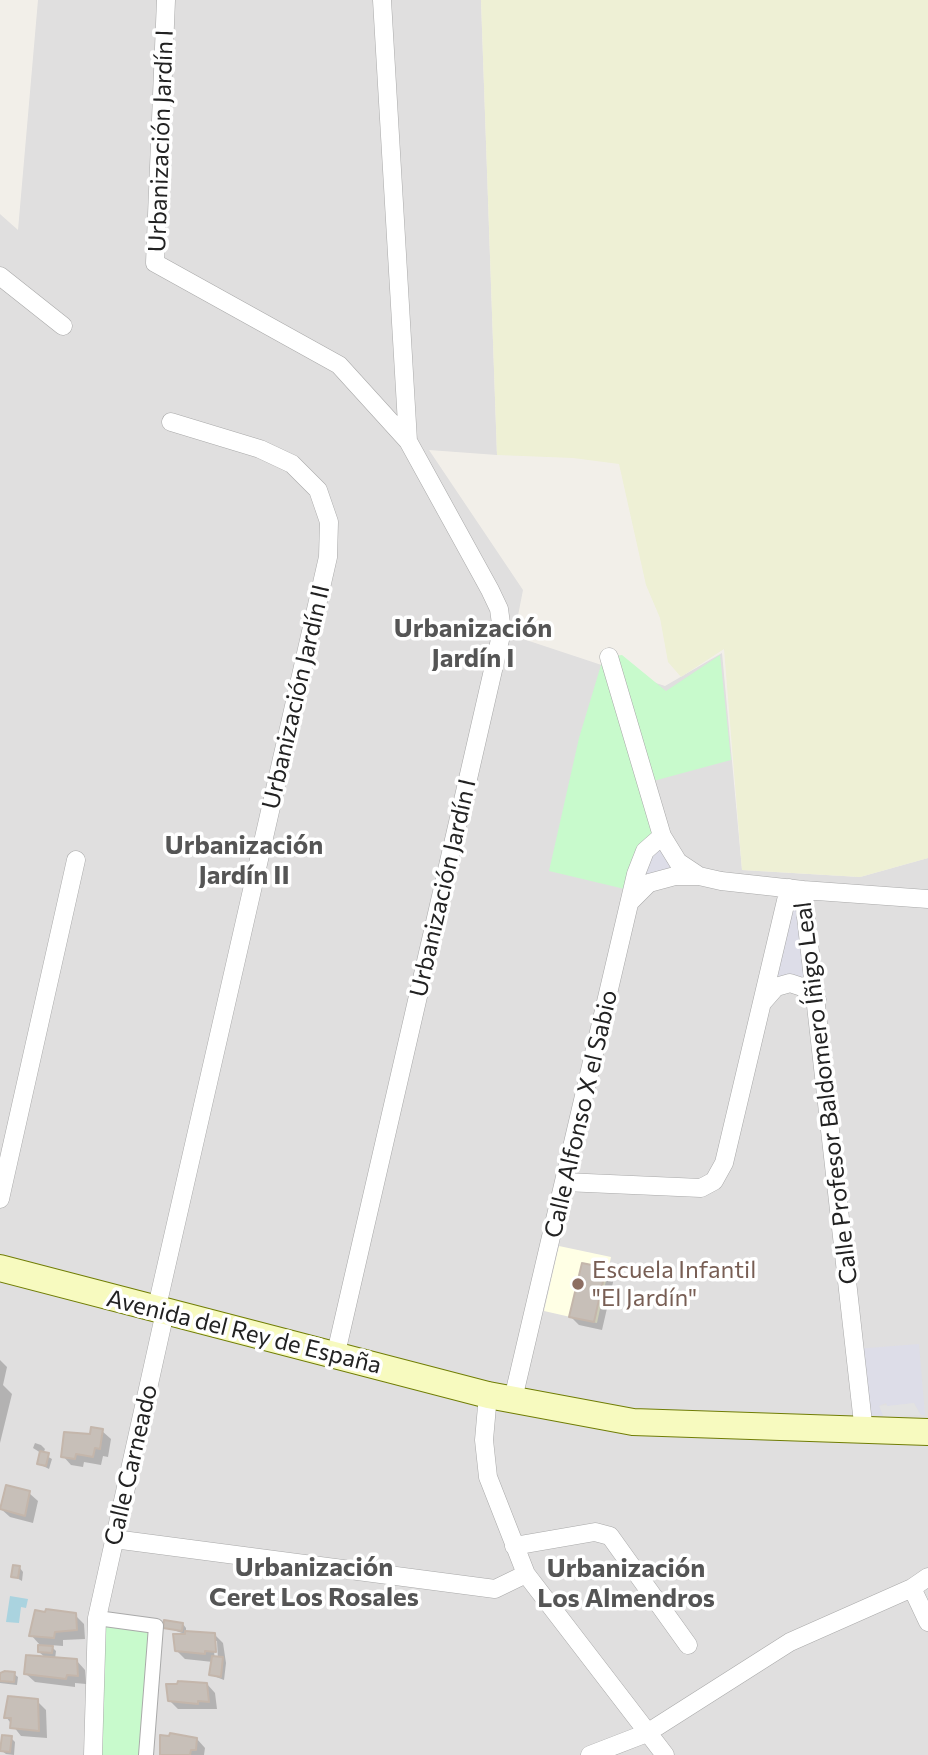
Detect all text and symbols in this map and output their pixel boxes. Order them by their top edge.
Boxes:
street label: Urbanización Jardín I [143,29,179,253]
street label: Urbanización Jardín II [256,582,336,812]
district label: Urbanización Jardín I [394,612,552,674]
street label: Urbanización Jardín I [404,776,482,1000]
district label: Urbanización Jardín II [165,829,323,890]
street label: Calle Profesor Baldomero Íñigo Leal [788,900,864,1286]
street label: Calle Alfonso X el Sabio [538,987,624,1241]
place label: Escuela Infantil "El Jardín" [592,1256,756,1312]
marker: Escuela Infantil "El Jardín" [570,1276,586,1292]
street label: Avenida del Rey de España [104,1284,384,1380]
street label: Calle Carneado [99,1382,163,1548]
district label: Urbanización Ceret Los Rosales [209,1551,419,1612]
district label: Urbanización Los Almendros [537,1552,715,1614]

